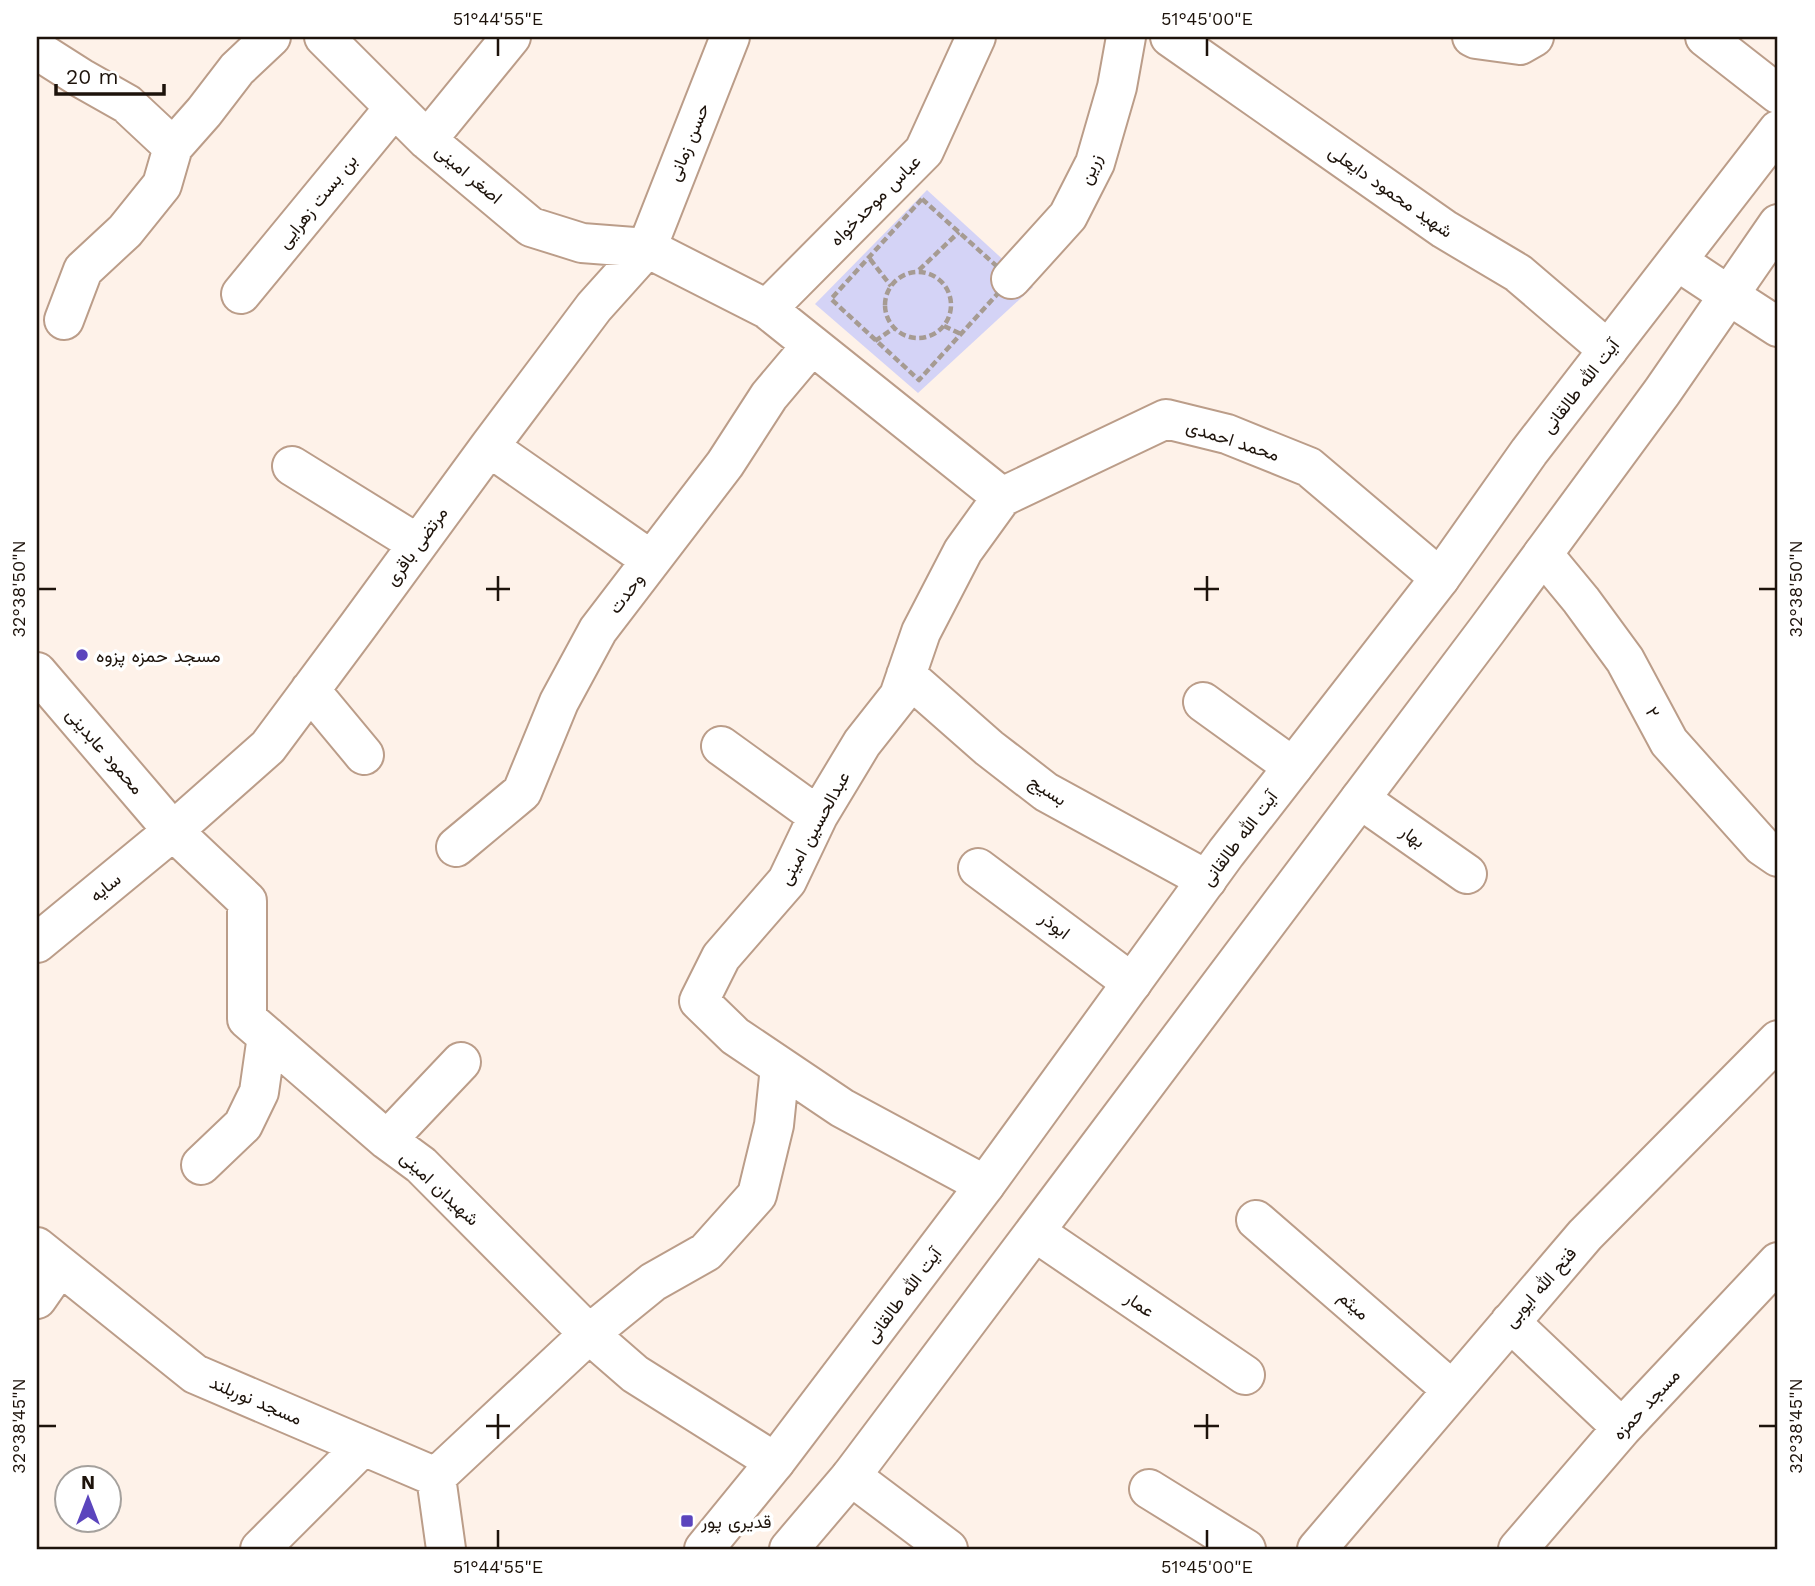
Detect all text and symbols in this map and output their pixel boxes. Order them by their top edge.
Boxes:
text: 51°44'55"E [453,8,543,29]
text: 51°45'00"E [1161,8,1253,29]
scale bar [56,52,164,96]
text: 20 m [66,64,118,89]
street label: حسن زمانی [663,100,714,184]
street label: اصغر امینی [431,140,507,209]
street label: شهید محمود دایعلی [1324,140,1457,242]
street label: بن بست زهرایی [273,150,362,253]
street label: عباس موحدخواه [825,150,925,250]
street label: زرین [1074,151,1107,188]
street label: آیت الله طالقانی [1537,333,1625,438]
street label: محمد احمدی [1183,415,1282,466]
street label: مرتضی باقری [380,503,452,590]
text: 32°38'50"N [8,540,29,638]
text: 32°38'50"N [1785,540,1806,638]
street label: وحدت [604,569,649,618]
place label: مسجد حمزه پزوه [96,645,221,668]
marker: مسجد حمزه پزوه [74,647,90,663]
street label: ۲ [1642,703,1664,721]
street label: محمود عابدینی [61,704,148,799]
street label: عبدالحسین امینی [774,768,855,889]
street label: بسیج [1024,770,1071,811]
street label: آیت الله طالقانی [1196,785,1283,890]
street label: بهار [1395,820,1429,853]
street label: سایه [85,868,125,906]
street label: ابوذر [1034,906,1074,944]
street label: شهیدان امینی [396,1146,484,1230]
street label: آیت الله طالقانی [860,1242,947,1347]
street label: فتح الله ایوبی [1499,1243,1582,1333]
street label: عمار [1120,1286,1159,1322]
street label: میثم [1333,1286,1374,1326]
street label: مسجد حمزه [1608,1364,1685,1444]
street label: مسجد نوربلند [206,1371,305,1430]
text: 32°38'45"N [8,1378,29,1474]
text: 32°38'45"N [1785,1378,1806,1474]
north arrow [52,1464,122,1534]
text: N [81,1471,95,1494]
place label: قدیری پور [700,1511,772,1534]
marker: قدیری پور [679,1513,695,1529]
text: 51°44'55"E [453,1556,543,1577]
text: 51°45'00"E [1161,1556,1253,1577]

